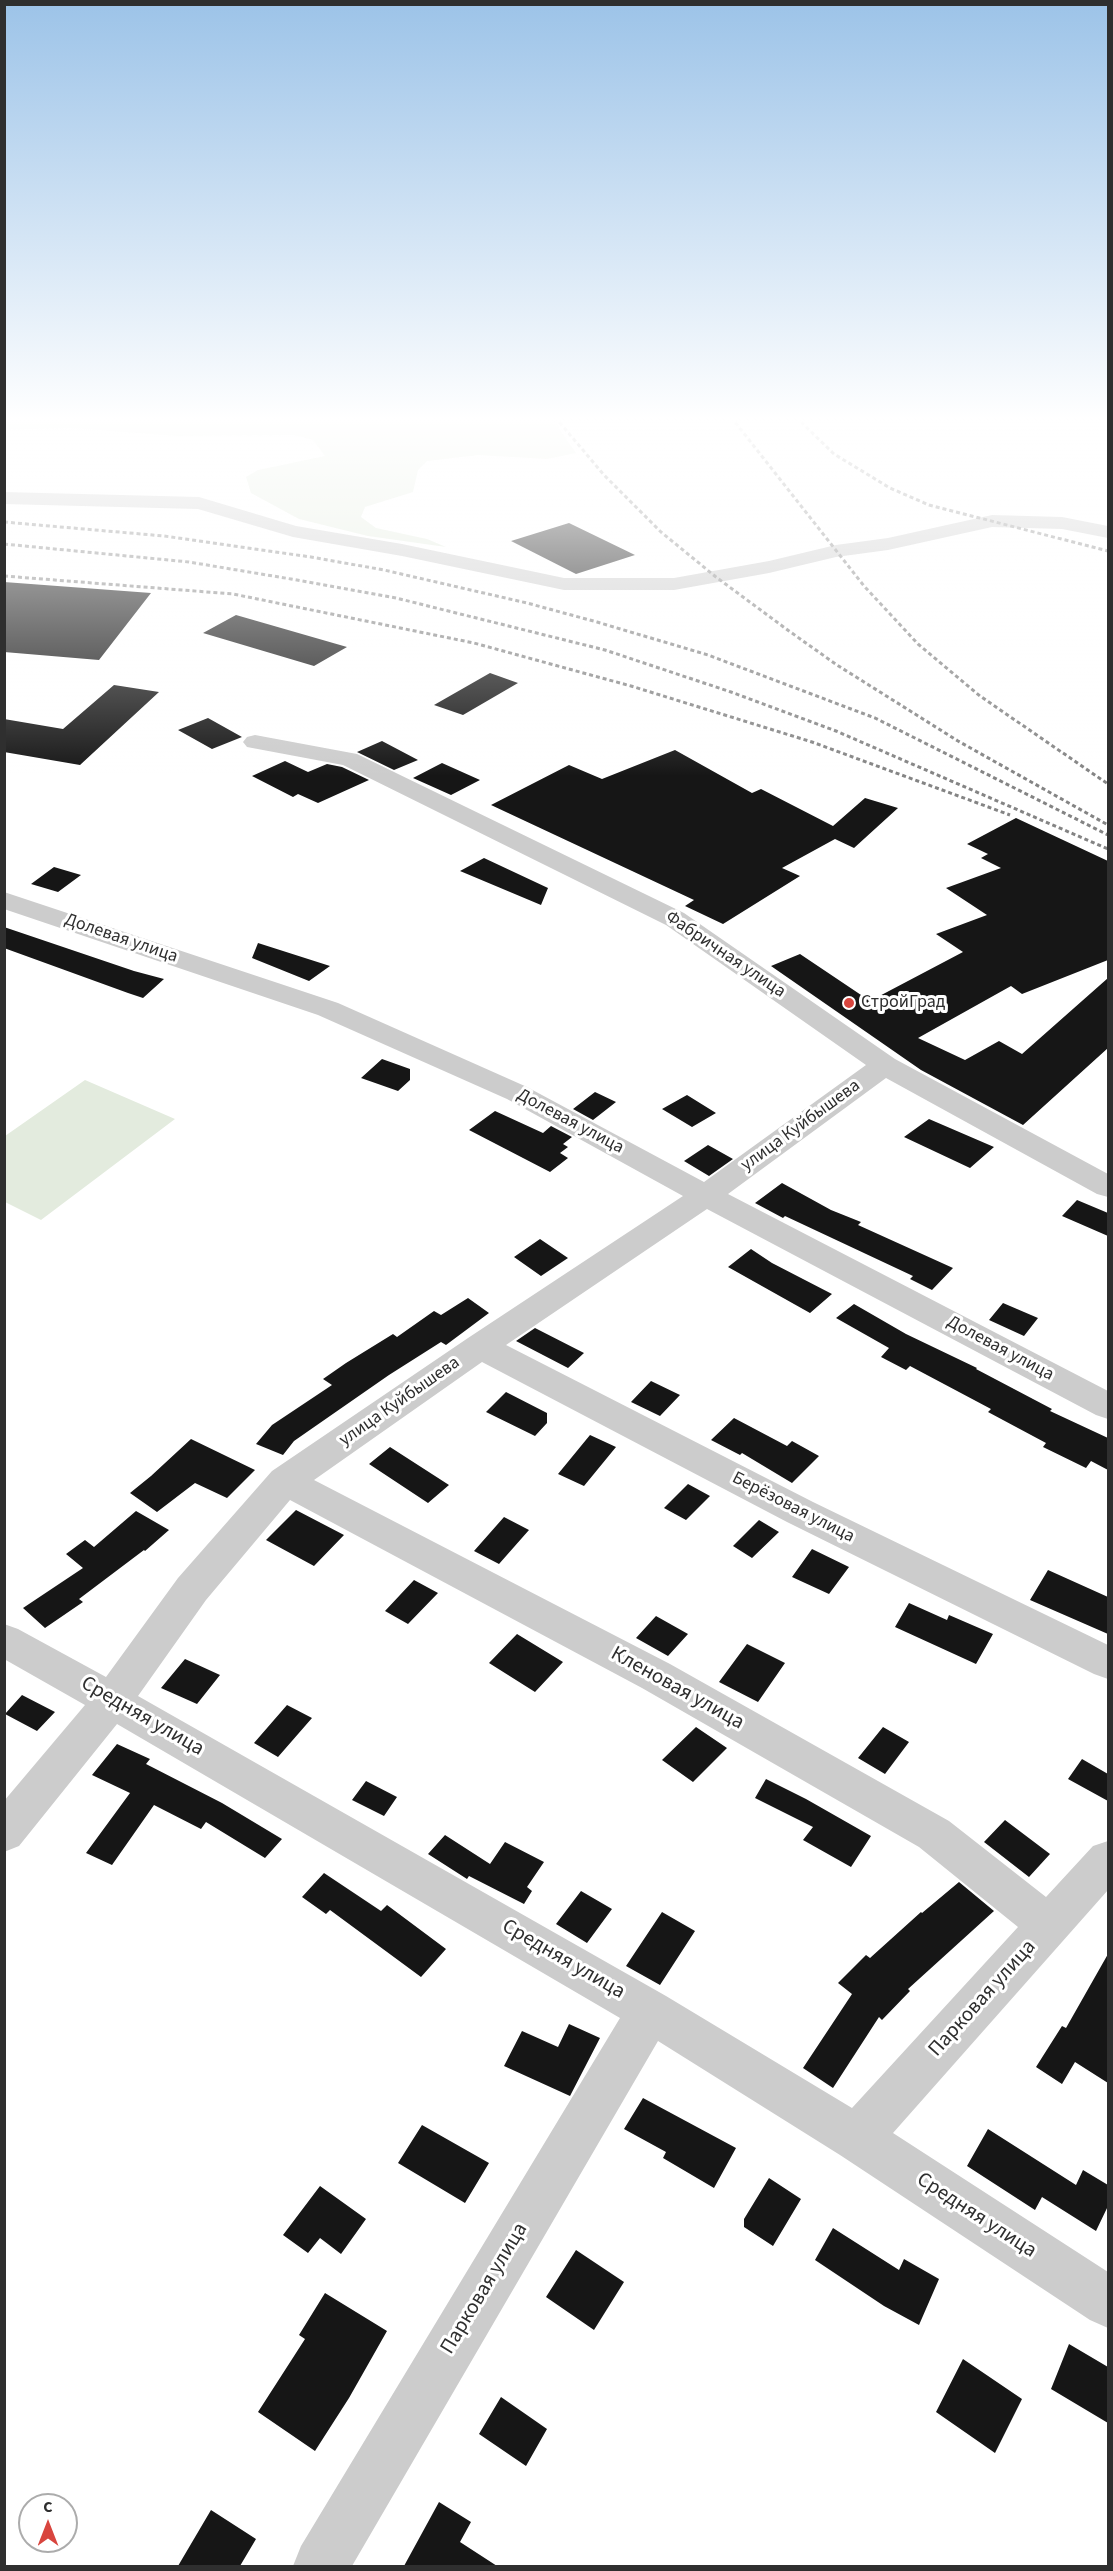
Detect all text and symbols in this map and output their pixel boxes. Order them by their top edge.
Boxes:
street label: Фабричная улица [661,907,789,1003]
street label: Долевая улица [62,910,180,968]
place label: СтройГрад [861,992,945,1014]
marker: СтройГрад [842,996,856,1010]
street label: улица Куйбышева [737,1076,865,1176]
street label: Долевая улица [513,1085,627,1159]
street label: Долевая улица [943,1312,1057,1386]
street label: улица Куйбышева [336,1352,464,1452]
street label: Берёзовая улица [728,1468,858,1548]
street label: Кленовая улица [606,1642,748,1736]
street label: Средняя улица [76,1672,208,1762]
street label: Средняя улица [497,1915,629,2005]
street label: Парковая улица [924,1935,1042,2063]
street label: Средняя улица [911,2168,1041,2264]
street label: Парковая улица [436,2219,534,2359]
north arrow [18,2493,78,2553]
text: С [43,2496,53,2518]

